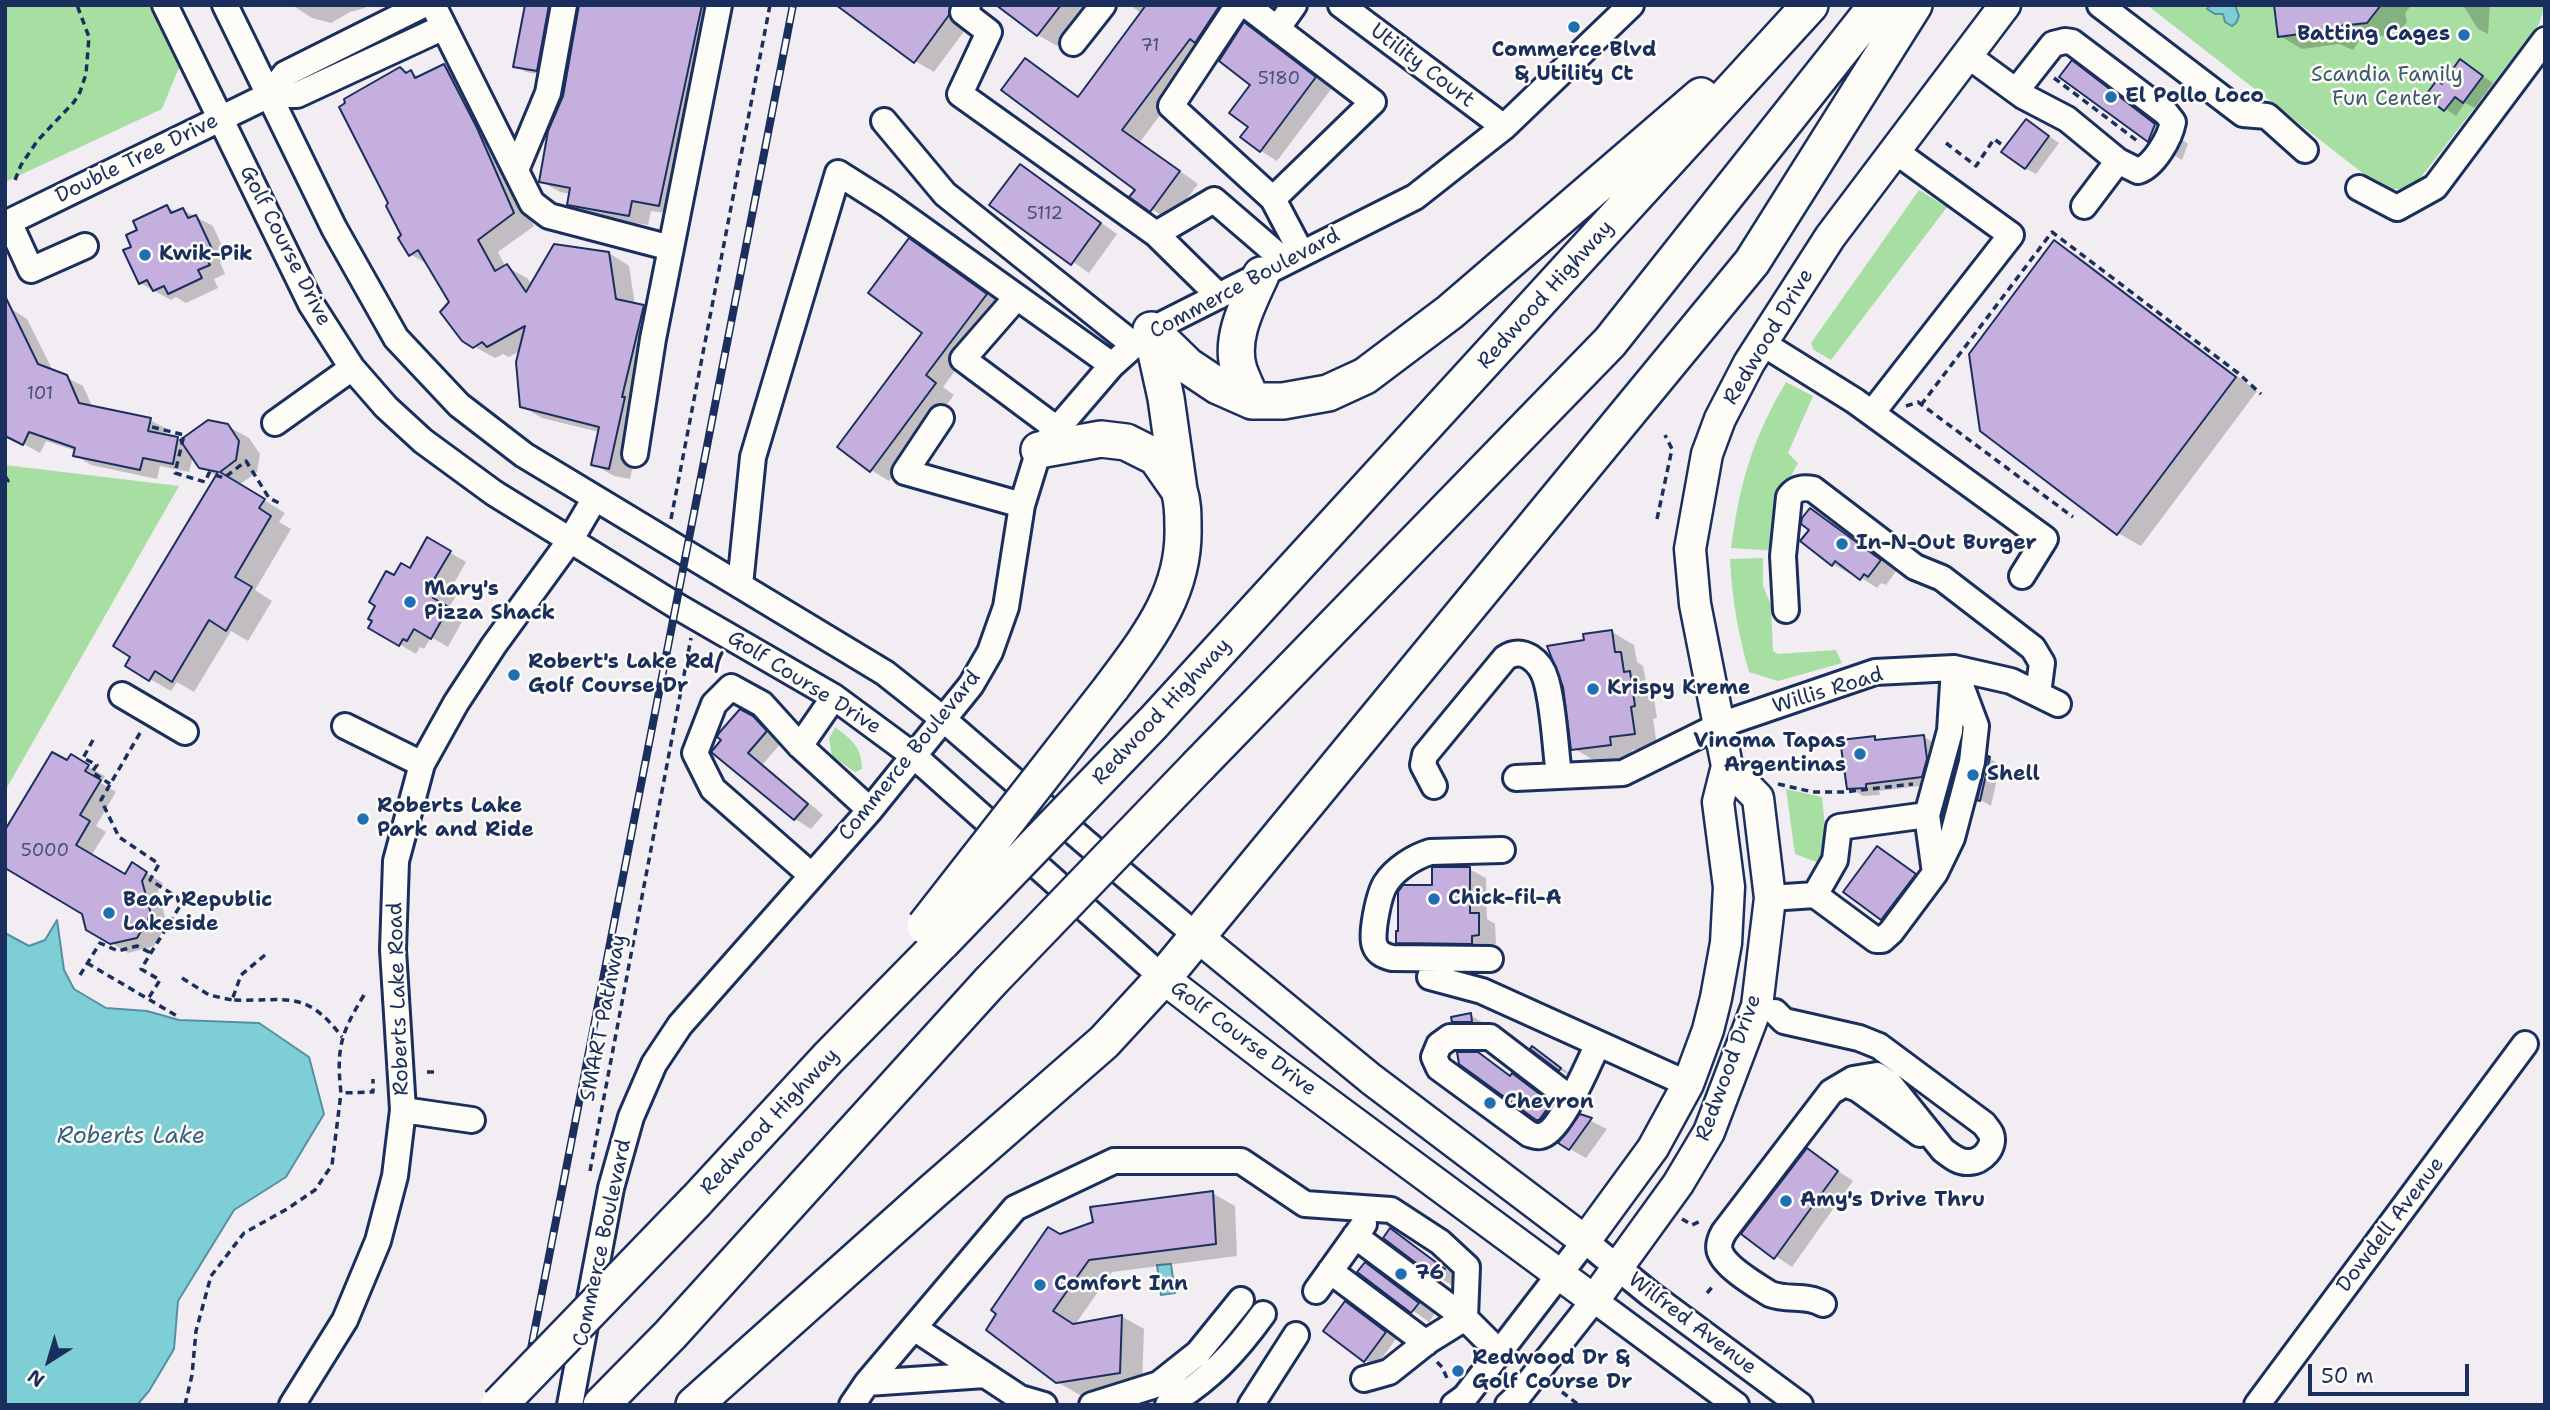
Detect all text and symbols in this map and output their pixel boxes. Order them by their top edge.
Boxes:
street label: Utility Court [1365,19,1479,113]
marker: Commerce Blvd & Utility Ct [1566,19,1582,35]
place label: Batting Cages [2297,22,2450,48]
marker: Batting Cages [2456,27,2472,43]
house number: 71 [1140,35,1160,57]
place label: Commerce Blvd & Utility Ct [1492,38,1656,88]
park label: Scandia Family Fun Center [2311,63,2463,113]
house number: 5180 [1258,68,1300,90]
place label: El Pollo Loco [2125,84,2264,110]
marker: El Pollo Loco [2103,89,2119,105]
street label: Double Tree Drive [51,109,223,209]
street label: Golf Course Drive [234,162,336,330]
house number: 5112 [1027,203,1063,225]
street label: Redwood Highway [1473,215,1619,375]
street label: Commerce Boulevard [1146,223,1344,345]
place label: Kwik-Pik [159,242,253,268]
marker: Kwik-Pik [137,247,153,263]
street label: Redwood Drive [1718,264,1820,410]
house number: 101 [27,383,53,405]
place label: In-N-Out Burger [1856,531,2037,557]
marker: In-N-Out Burger [1834,536,1850,552]
place label: Mary's Pizza Shack [424,577,555,627]
marker: Mary's Pizza Shack [402,594,418,610]
street label: Golf Course Drive [723,626,885,740]
street label: Redwood Highway [1087,633,1237,791]
place label: Robert's Lake Rd/ Golf Course Dr [528,650,723,700]
street label: Willis Road [1770,662,1886,720]
street label: Commerce Boulevard [834,666,986,846]
marker: Robert's Lake Rd/ Golf Course Dr [506,667,522,683]
place label: Krispy Kreme [1607,676,1751,702]
marker: Krispy Kreme [1585,681,1601,697]
place label: Vinoma Tapas Argentinas [1693,729,1846,779]
marker: Vinoma Tapas Argentinas [1852,746,1868,762]
place label: Shell [1987,762,2040,788]
marker: Shell [1965,767,1981,783]
place label: Roberts Lake Park and Ride [377,794,534,844]
marker: Roberts Lake Park and Ride [355,811,371,827]
house number: 5000 [21,840,69,862]
place label: Chick-fil-A [1448,886,1562,912]
place label: Bear Republic Lakeside [123,888,272,938]
marker: Chick-fil-A [1426,891,1442,907]
street label: Roberts Lake Road [383,902,415,1096]
marker: Bear Republic Lakeside [101,905,117,921]
street label: SMART Pathway [575,932,633,1104]
street label: Golf Course Drive [1165,976,1321,1102]
street label: Redwood Drive [1691,991,1767,1145]
street label: Redwood Highway [695,1043,845,1201]
place label: Chevron [1504,1090,1594,1116]
marker: Chevron [1482,1095,1498,1111]
water label: Roberts Lake [57,1123,205,1151]
street label: Commerce Boulevard [569,1137,637,1349]
street label: Dowdell Avenue [2332,1152,2450,1298]
place label: Amy's Drive Thru [1800,1188,1985,1214]
marker: Amy's Drive Thru [1778,1193,1794,1209]
place label: 76 [1415,1261,1444,1287]
marker: 76 [1393,1266,1409,1282]
street label: Wilfred Avenue [1623,1267,1761,1381]
place label: Comfort Inn [1054,1272,1188,1298]
marker: Comfort Inn [1032,1277,1048,1293]
north arrow [14,1326,84,1396]
place label: Redwood Dr & Golf Course Dr [1472,1346,1632,1396]
scale bar [2312,1350,2473,1394]
text: 50 m [2321,1362,2374,1390]
marker: Redwood Dr & Golf Course Dr [1450,1363,1466,1379]
text: N [23,1364,50,1393]

